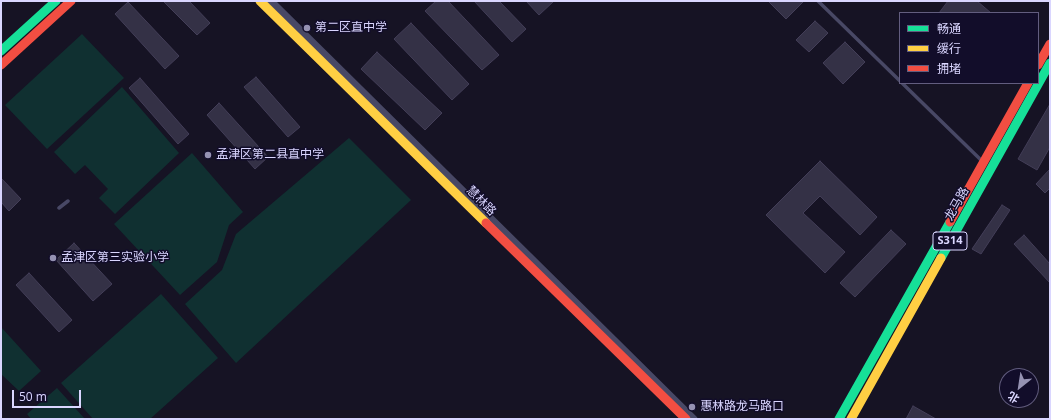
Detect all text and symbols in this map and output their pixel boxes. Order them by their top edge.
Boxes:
legend [899,12,1039,84]
text: 畅通 [937,20,961,37]
place label: 第二区直中学 [315,21,387,35]
marker: 第二区直中学 [302,23,312,33]
text: 缓行 [937,40,961,57]
text: 拥堵 [937,60,961,77]
place label: 孟津区第二县直中学 [216,148,324,162]
marker: 孟津区第二县直中学 [203,150,213,160]
street label: 慧林路 [463,183,499,219]
street label: 龙马路 [942,185,972,223]
road number: S314 [933,232,967,250]
place label: 孟津区第三实验小学 [61,251,169,265]
marker: 孟津区第三实验小学 [48,253,58,263]
north arrow [999,368,1039,408]
scale bar [14,382,83,408]
text: 50 m [19,388,47,405]
text: 北 [1005,389,1022,407]
place label: 惠林路龙马路口 [700,400,784,414]
marker: 惠林路龙马路口 [687,402,697,412]

